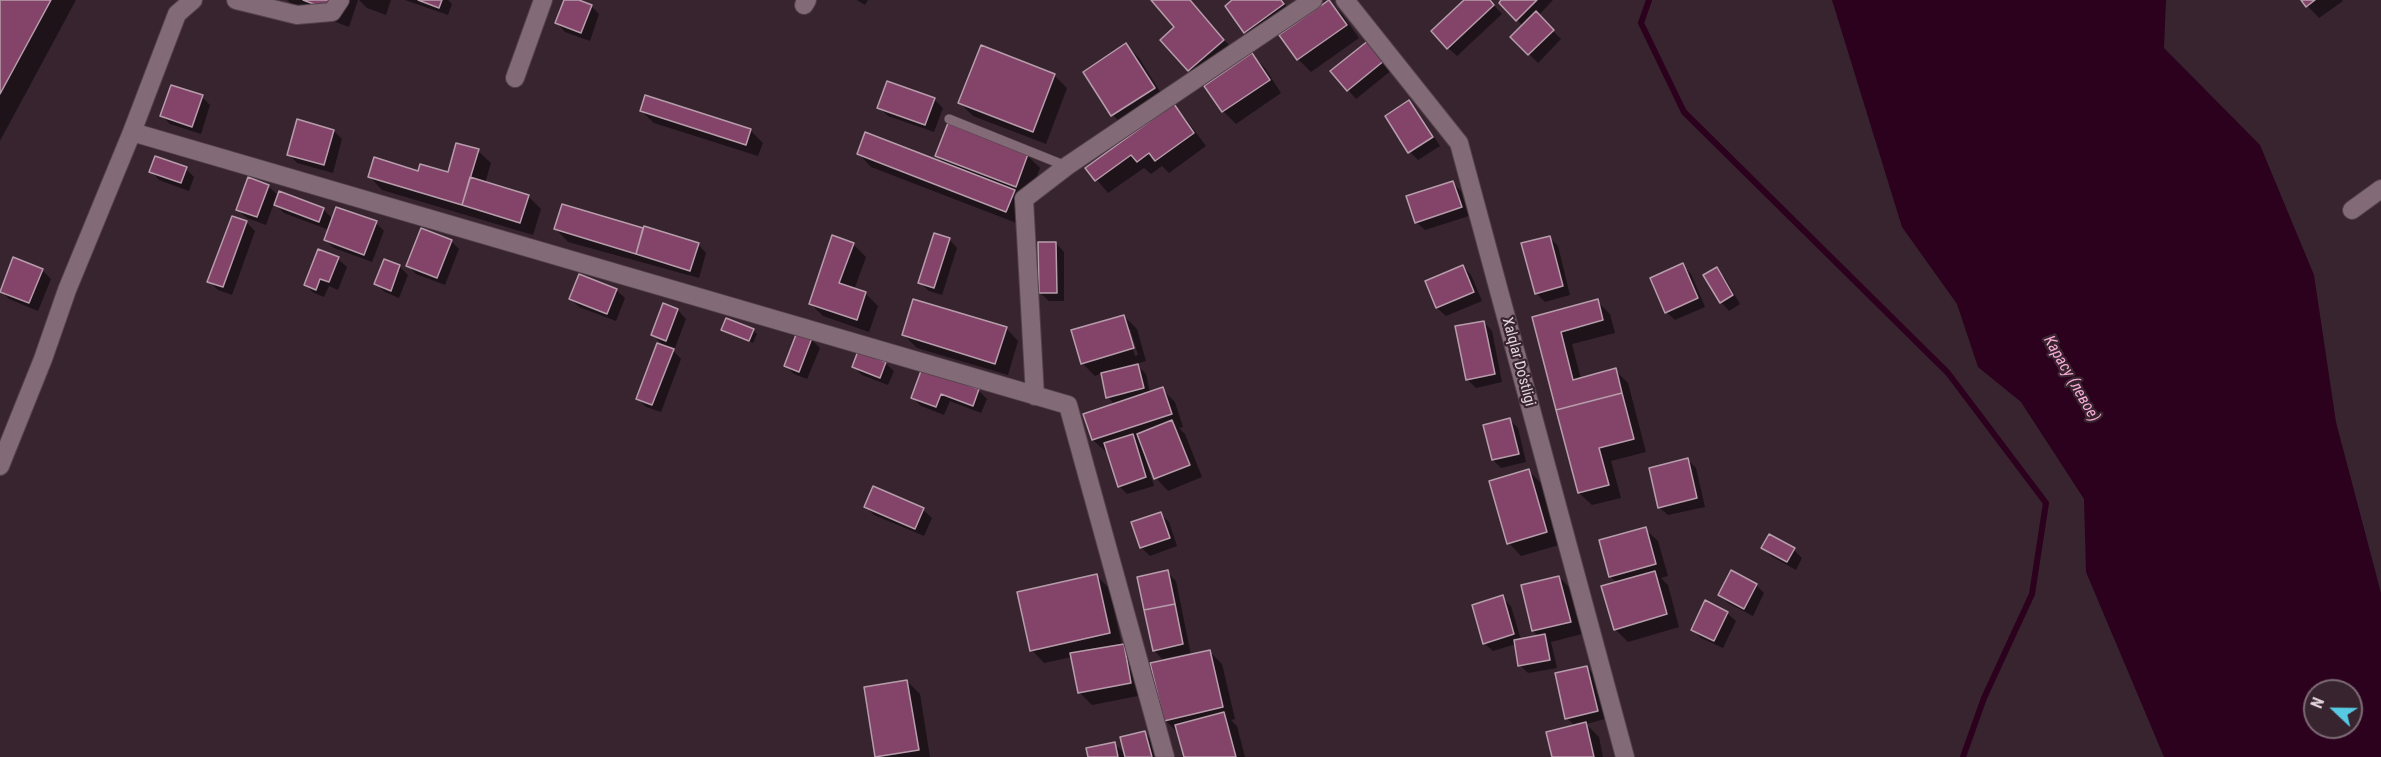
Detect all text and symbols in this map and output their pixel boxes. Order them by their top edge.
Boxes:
street label: Xalqlar Do'stligi [1498,316,1538,408]
water label: Карасу (левое) [2039,332,2103,426]
north arrow [2303,679,2363,739]
text: N [2307,695,2328,711]

